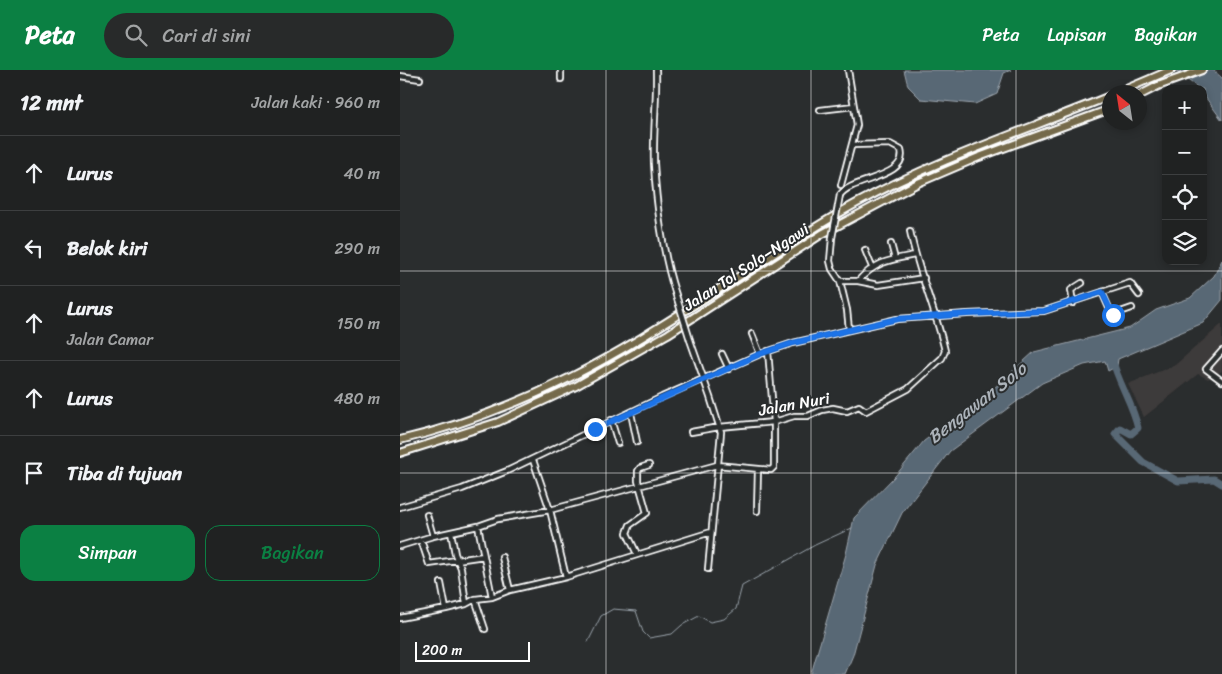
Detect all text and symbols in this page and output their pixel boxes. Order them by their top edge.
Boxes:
search box [104,13,454,58]
text: Peta [25,14,74,56]
text: Cari di sini [162,19,251,52]
text: Peta [982,19,1019,51]
text: Lapisan [1047,19,1106,51]
text: Bagikan [1134,19,1197,51]
icon: search [122,21,150,49]
text: 12 mnt [20,84,83,122]
north arrow [1102,85,1147,130]
map controls [1162,85,1207,265]
button: + [1162,85,1207,130]
text: Jalan kaki · 960 m [252,88,380,117]
button: − [1162,130,1207,175]
text: Lurus [67,157,113,190]
icon: ahead [20,159,48,187]
text: 40 m [343,159,380,188]
button: locate [1162,175,1207,220]
street label: Jalan Tol Solo–Ngawi [676,215,815,319]
button: layers [1162,220,1207,265]
text: Belok kiri [67,232,147,265]
icon: left [20,234,48,262]
text: 290 m [334,234,380,263]
text: Lurus [67,292,113,325]
route start [1102,304,1125,327]
icon: ahead [20,309,48,337]
text: 150 m [337,309,380,338]
text: Jalan Camar [67,325,153,354]
water label: Bengawan Solo [920,353,1035,452]
text: Lurus [67,382,113,415]
street label: Jalan Nuri [755,383,832,425]
icon: ahead [20,384,48,412]
text: 480 m [334,384,380,413]
route end [584,418,607,441]
text: Tiba di tujuan [67,457,182,490]
icon: arrive [20,459,48,487]
button: Simpan [20,525,195,581]
button: Bagikan [205,525,380,581]
text: 200 m [422,638,462,663]
scale bar [415,639,530,662]

